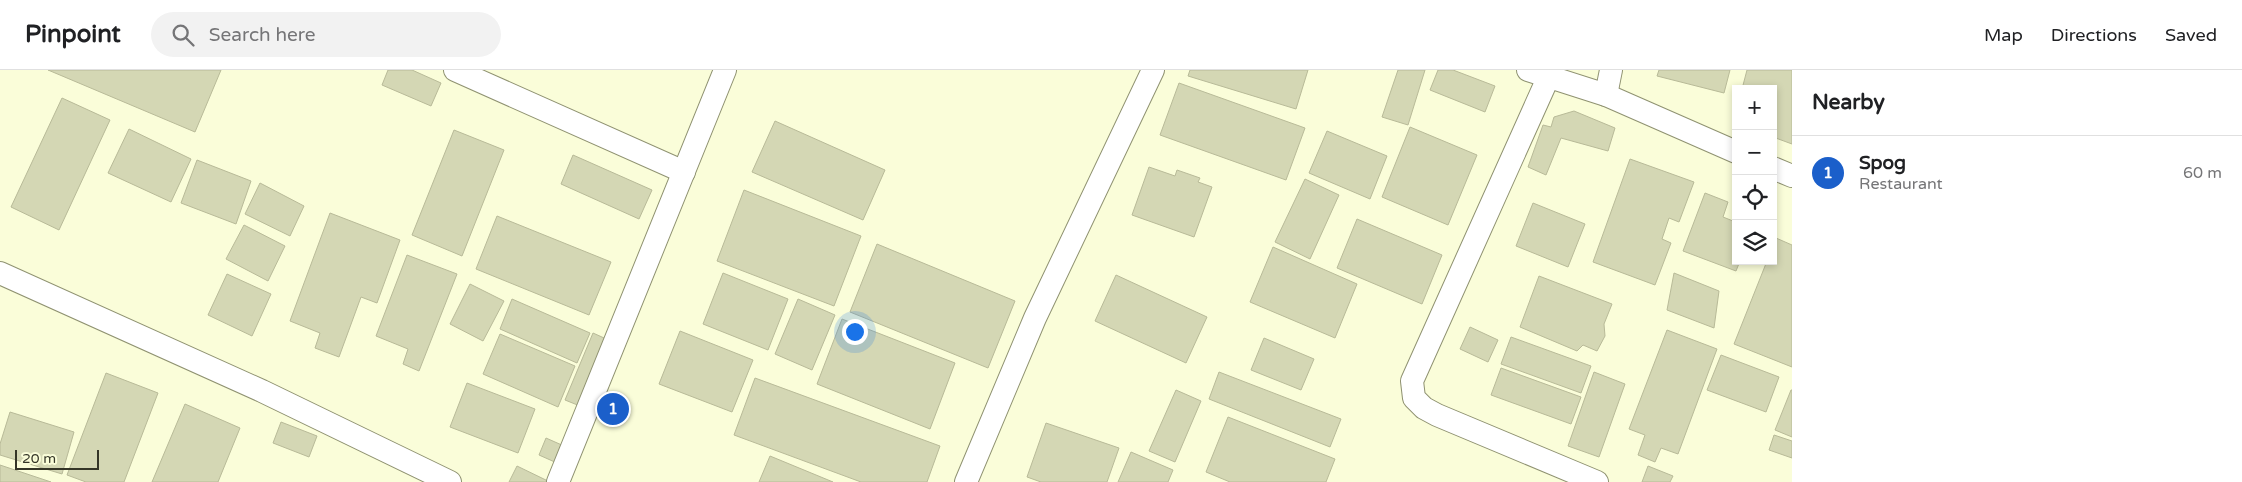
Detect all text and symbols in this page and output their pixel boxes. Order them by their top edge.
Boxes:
search box [151,12,501,57]
text: Pinpoint [25,20,121,49]
icon: search [169,21,197,49]
text: Search here [209,24,316,46]
text: Map [1984,24,2023,46]
text: Directions [2051,24,2137,46]
text: Saved [2165,24,2217,46]
map controls [1732,85,1777,265]
button: + [1732,85,1777,130]
text: Nearby [1812,90,1885,115]
button: − [1732,130,1777,175]
text: Spog [1859,152,1906,174]
text: 1 [1823,163,1833,183]
text: 60 m [2183,163,2222,183]
text: Restaurant [1859,174,1943,194]
button: locate [1732,175,1777,220]
button: layers [1732,220,1777,265]
your location [842,319,868,345]
pin: 1 [597,390,629,428]
scale bar [15,447,99,470]
text: 20 m [22,450,56,467]

